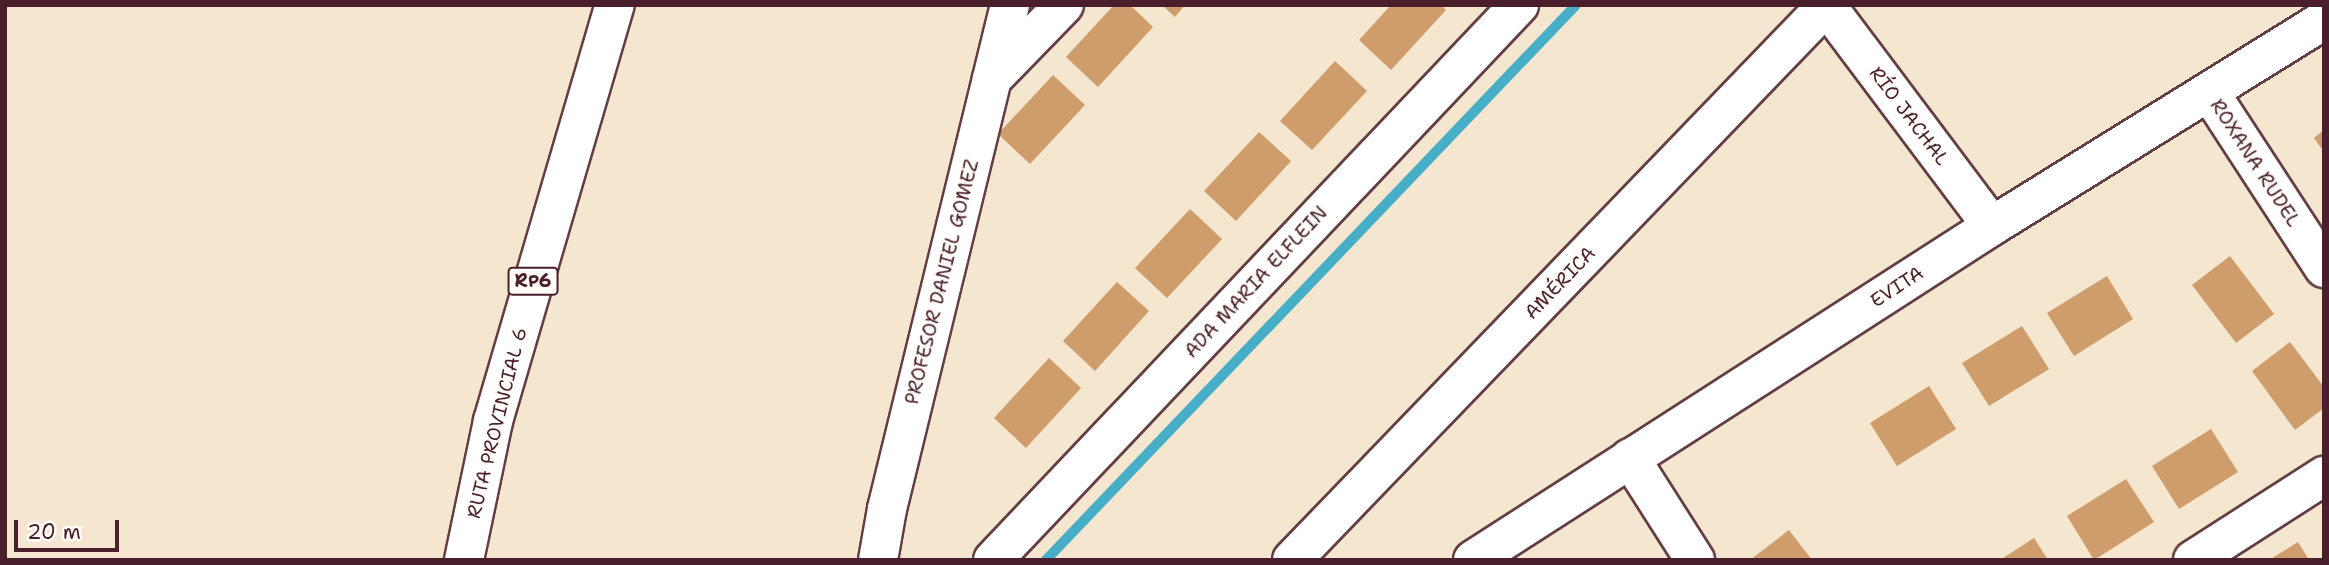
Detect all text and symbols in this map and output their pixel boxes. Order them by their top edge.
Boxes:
street label: RÍO JACHAL [1864,62,1954,170]
street label: ROXANA RUDEL [2205,95,2305,231]
street label: PROFESOR DANIEL GOMEZ [900,157,984,407]
street label: ADA MARIA ELFLEIN [1180,201,1332,363]
street label: AMÉRICA [1520,242,1600,324]
street label: EVITA [1866,262,1928,312]
road number: RP6 [507,267,559,296]
street label: RUTA PROVINCIAL 6 [462,325,532,521]
scale bar [18,505,122,550]
text: 20 m [27,518,81,546]

